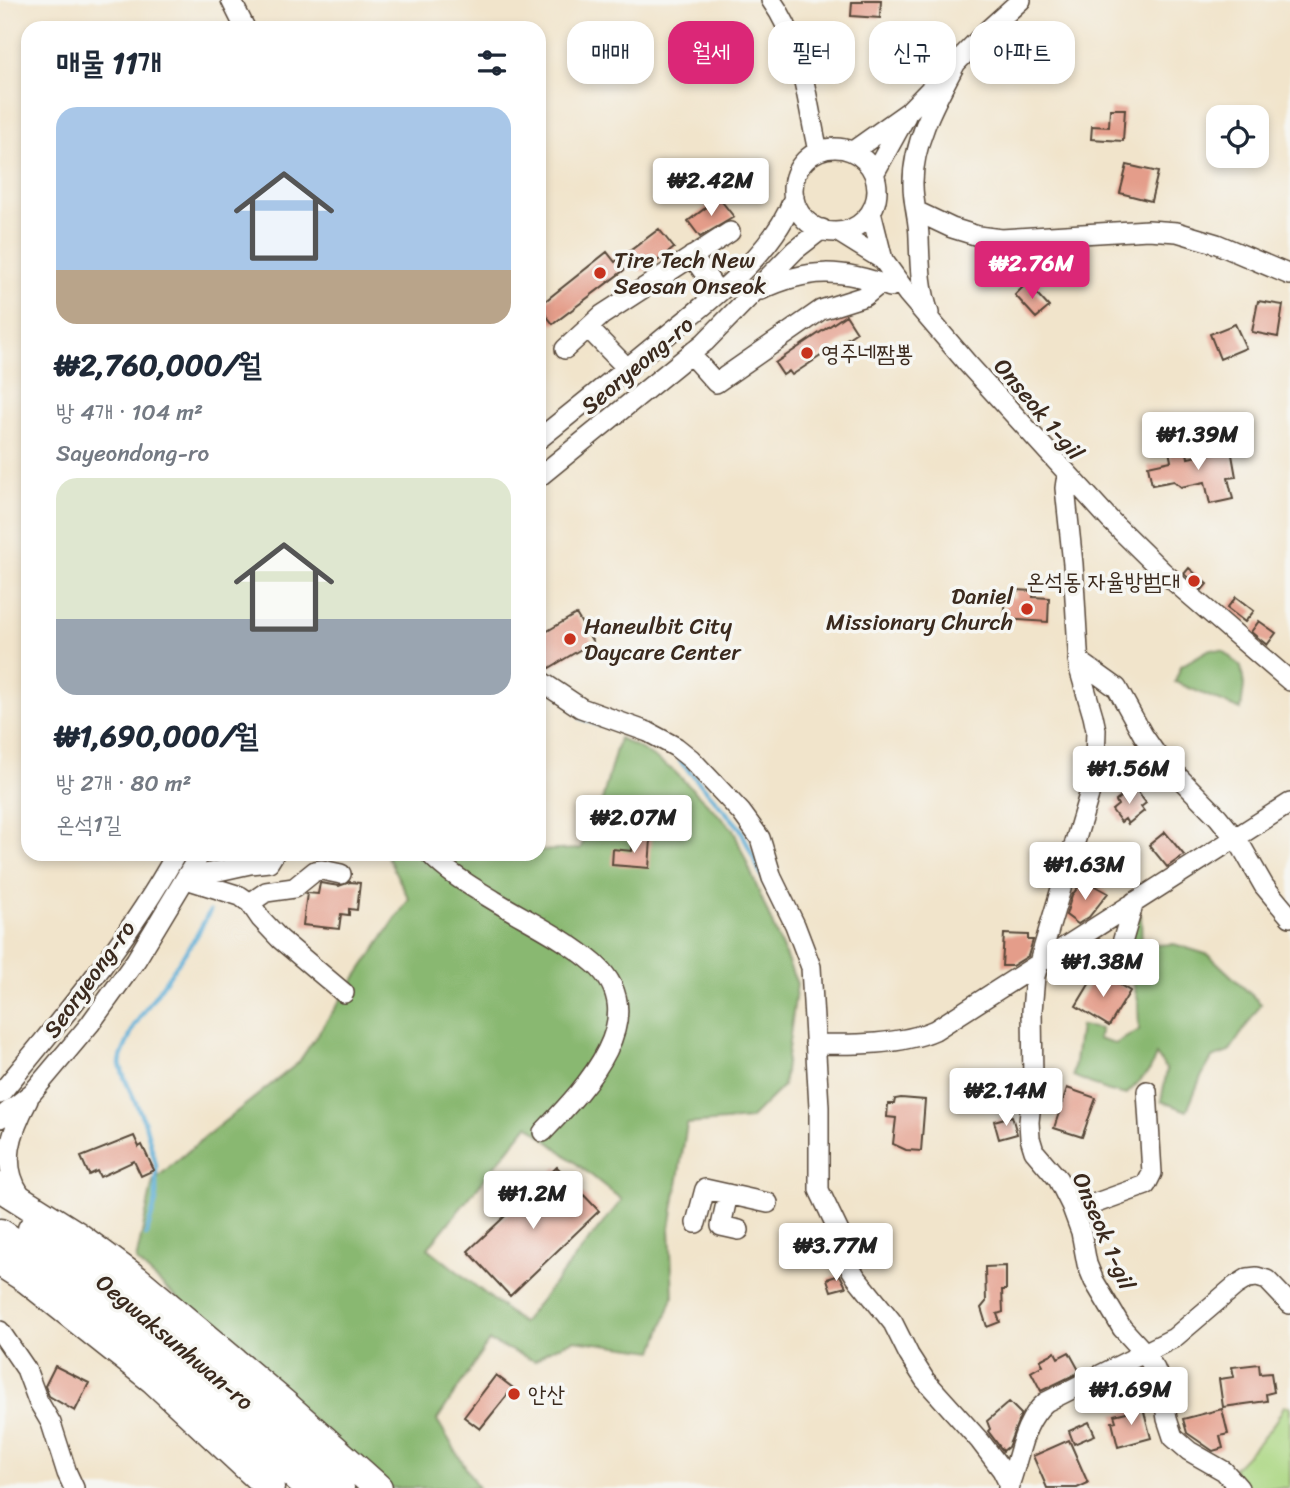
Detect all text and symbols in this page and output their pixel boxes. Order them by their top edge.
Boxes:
chip: 매매 [567,21,654,84]
chip: 월세 [668,21,754,84]
chip: 필터 [768,21,855,84]
chip: 신규 [869,21,956,84]
chip: 아파트 [970,21,1075,84]
text: 매물 11개 [56,36,162,90]
icon: filters [473,44,511,82]
map controls [1206,105,1269,168]
button: locate [1206,105,1269,168]
icon: home [221,153,347,279]
pin: ₩2.42M [654,158,768,218]
text: ₩2.42M [669,160,753,201]
place label: Tire Tech New Seosan Onseok [614,240,766,307]
pin: ₩2.76M [975,242,1089,301]
text: ₩2.76M [991,243,1073,284]
marker: Tire Tech New Seosan Onseok [592,265,608,281]
street label: Seoryeong-ro [571,305,704,425]
place label: 영주네짬뽕 [821,333,914,374]
text: ₩2,760,000/월 [56,338,262,392]
marker: 영주네짬뽕 [799,345,815,361]
street label: Onseok 1-gil [983,348,1095,471]
text: 방 4개 · 104 m² [56,392,203,433]
pin: ₩1.39M [1141,412,1255,472]
text: ₩1.39M [1158,414,1238,455]
text: Sayeondong-ro [56,433,209,474]
icon: home [221,524,347,650]
place label: 온석동 자율방범대 [1026,561,1180,602]
marker: 온석동 자율방범대 [1186,573,1202,589]
place label: Daniel Missionary Church [826,576,1013,643]
marker: Daniel Missionary Church [1019,601,1035,617]
place label: Haneulbit City Daycare Center [584,606,742,673]
marker: Haneulbit City Daycare Center [562,631,578,647]
text: ₩1,690,000/월 [56,709,258,763]
pin: ₩1.56M [1072,746,1186,806]
text: ₩1.56M [1089,748,1169,789]
text: 방 2개 · 80 m² [56,763,191,804]
pin: ₩2.07M [577,796,691,855]
text: ₩2.07M [592,797,676,838]
text: 온석1길 [56,804,121,845]
pin: ₩1.63M [1028,842,1142,902]
text: ₩1.63M [1045,844,1125,885]
street label: Seoryeong-ro [32,911,147,1047]
pin: ₩1.38M [1046,940,1160,999]
text: ₩1.38M [1063,941,1143,982]
pin: ₩2.14M [949,1068,1063,1128]
text: ₩2.14M [966,1070,1046,1111]
street label: Onseok 1-gil [1060,1166,1147,1297]
pin: ₩1.2M [484,1172,582,1231]
text: ₩1.2M [500,1173,566,1214]
pin: ₩3.77M [779,1224,893,1283]
text: ₩3.77M [795,1225,877,1266]
street label: Oegwaksunhwan-ro [86,1263,264,1422]
pin: ₩1.69M [1074,1368,1188,1427]
text: ₩1.69M [1091,1369,1171,1410]
place label: 안산 [528,1374,566,1415]
marker: 안산 [506,1386,522,1402]

